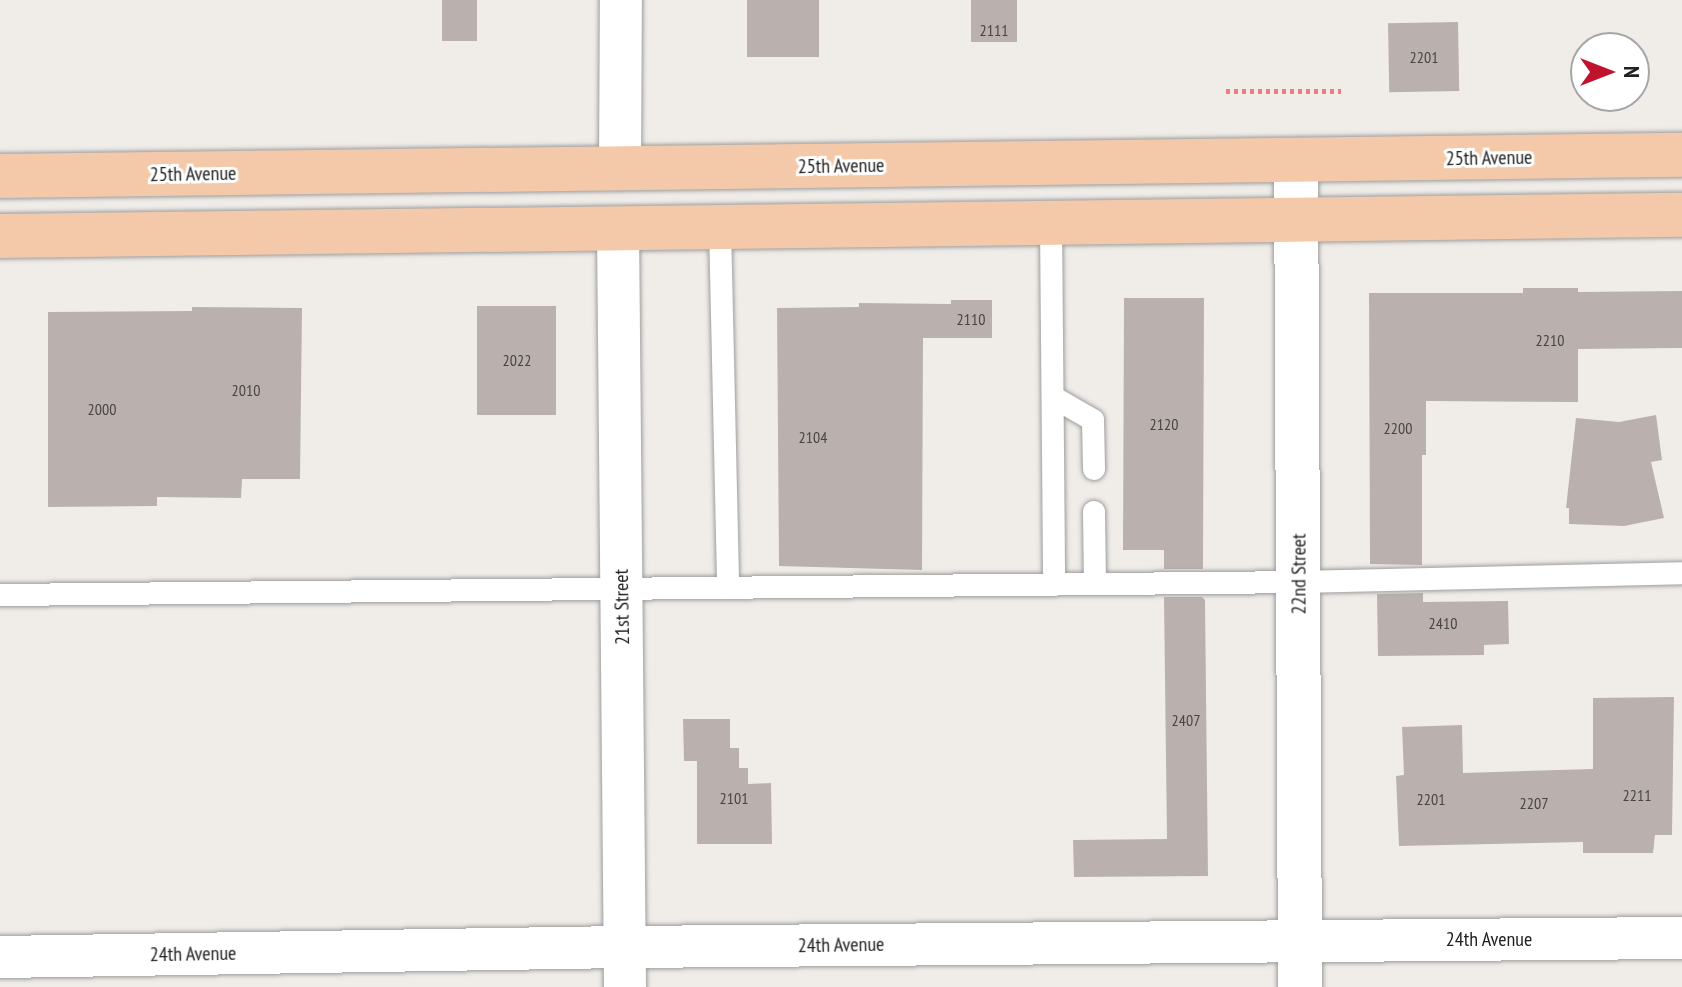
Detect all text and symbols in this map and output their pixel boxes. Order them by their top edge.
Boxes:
house number: 2111 [980,20,1008,40]
north arrow [1570,32,1650,112]
house number: 2201 [1410,47,1438,67]
text: N [1618,66,1646,78]
street label: 25th Avenue [1445,145,1533,171]
street label: 25th Avenue [797,153,885,179]
street label: 25th Avenue [149,161,237,187]
house number: 2110 [957,309,985,329]
house number: 2210 [1536,330,1564,350]
house number: 2022 [503,350,531,370]
house number: 2010 [232,380,260,400]
house number: 2000 [88,399,116,419]
house number: 2120 [1150,414,1178,434]
house number: 2200 [1384,418,1412,438]
house number: 2104 [799,427,827,447]
street label: 22nd Street [1287,533,1311,615]
street label: 21st Street [609,569,635,645]
house number: 2410 [1429,613,1457,633]
house number: 2407 [1172,710,1200,730]
house number: 2211 [1623,785,1651,805]
house number: 2101 [720,788,748,808]
house number: 2201 [1417,789,1445,809]
house number: 2207 [1520,793,1548,813]
street label: 24th Avenue [1445,927,1533,951]
street label: 24th Avenue [797,932,885,958]
street label: 24th Avenue [149,941,237,967]

